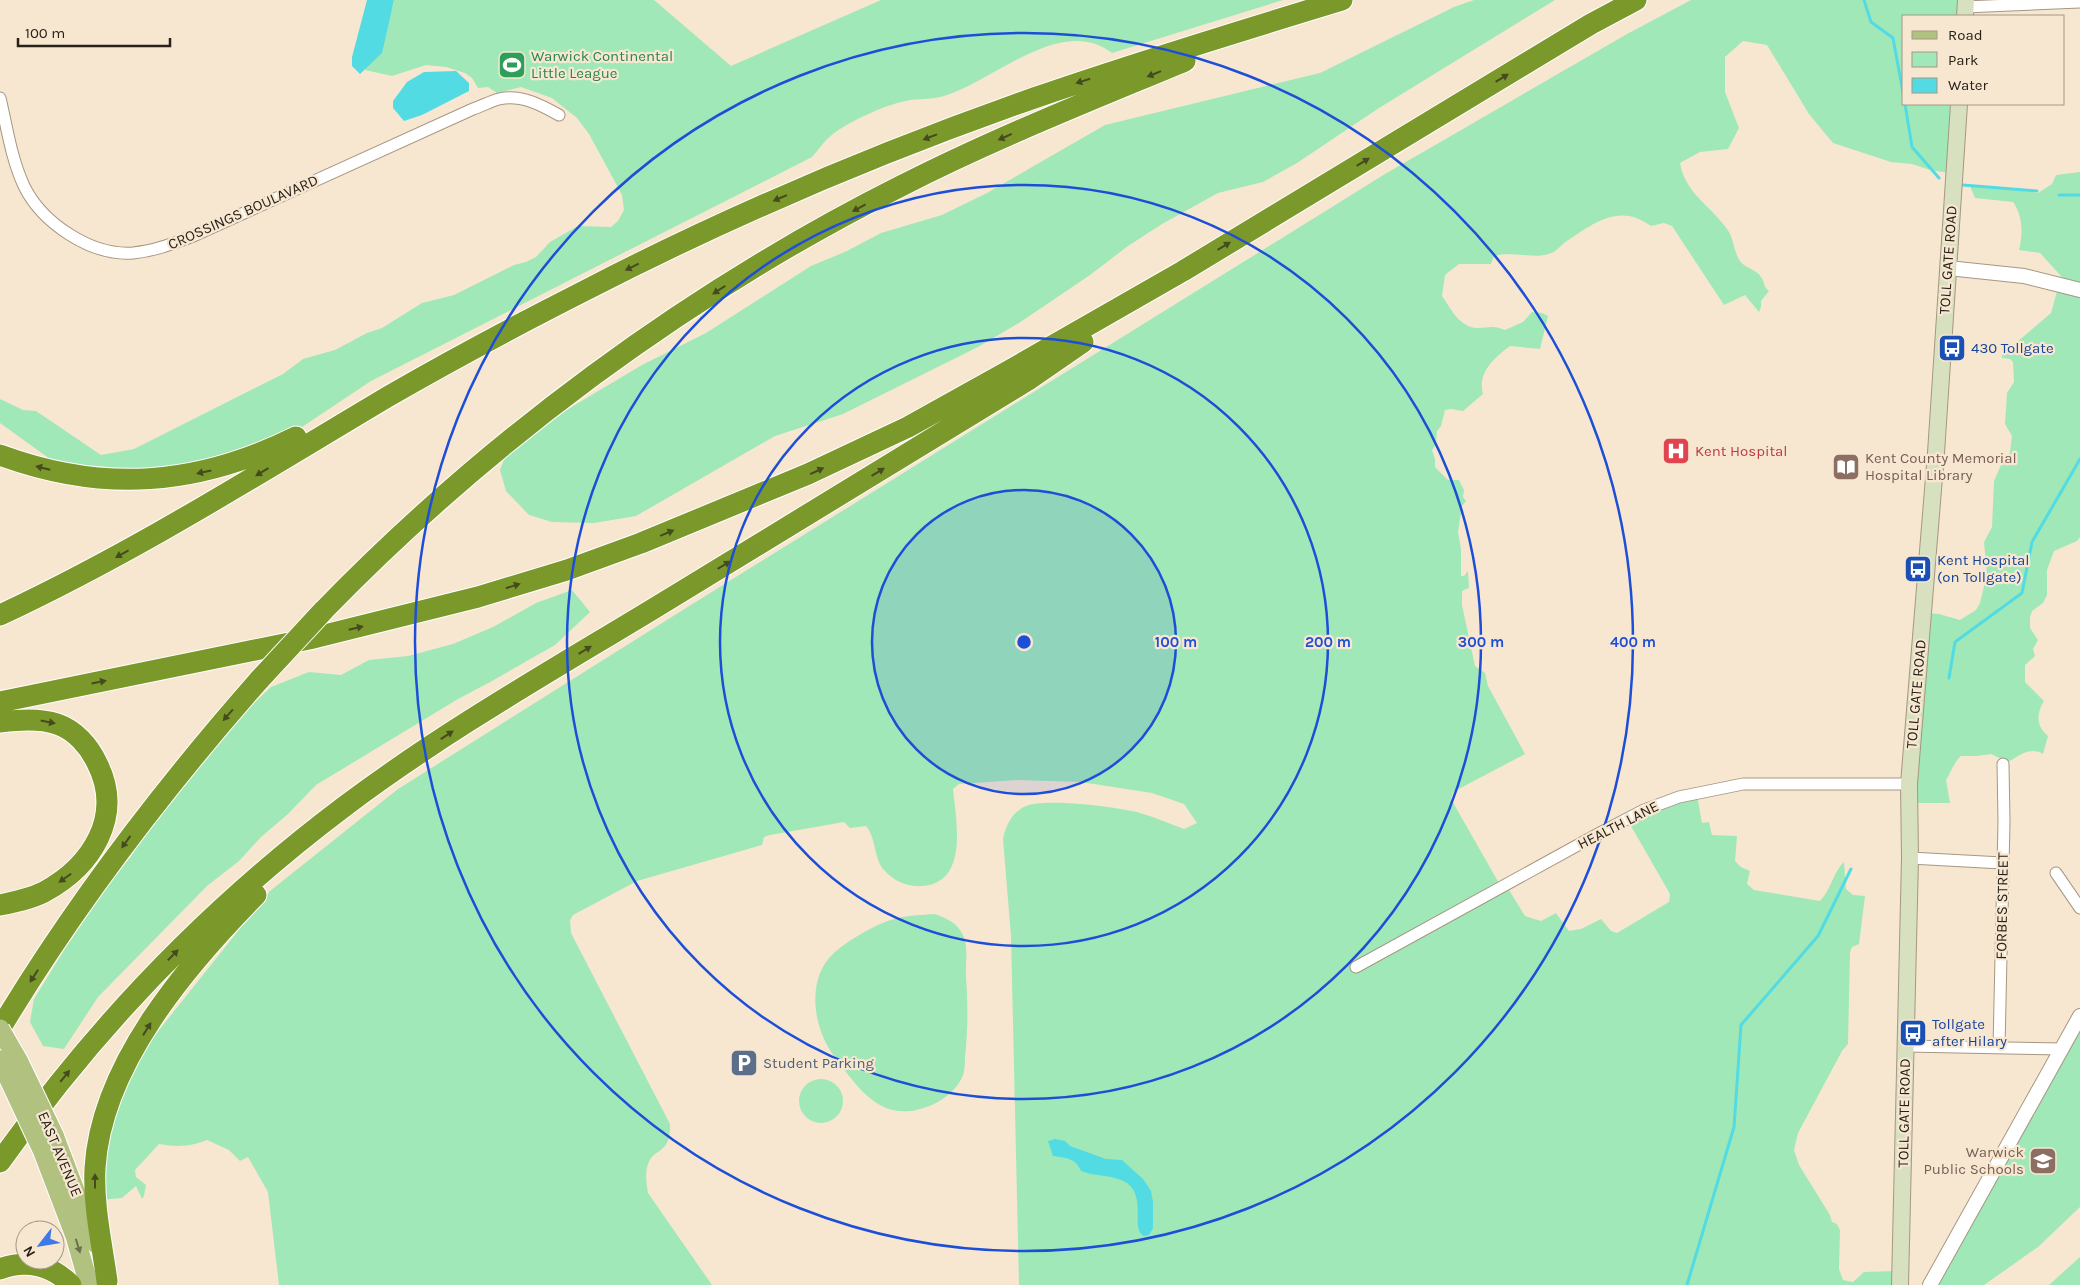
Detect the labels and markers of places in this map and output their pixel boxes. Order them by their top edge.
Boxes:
place label: Warwick Continental Little League [531,47,673,82]
sports icon: Warwick Continental Little League [497,50,527,80]
bus stop icon: 430 Tollgate [1937,333,1967,363]
place label: 430 Tollgate [1971,339,2054,357]
hospital icon: Kent Hospital [1661,436,1691,466]
place label: Kent Hospital [1695,442,1788,460]
place label: Kent County Memorial Hospital Library [1865,449,2017,484]
library icon: Kent County Memorial Hospital Library [1831,452,1861,482]
place label: Kent Hospital (on Tollgate) [1937,551,2030,586]
bus stop icon: Kent Hospital (on Tollgate) [1903,554,1933,584]
centre of rings [1015,633,1033,651]
place label: Tollgate after Hilary [1932,1015,2007,1050]
bus stop icon: Tollgate after Hilary [1898,1018,1928,1048]
parking icon: Student Parking [729,1048,759,1078]
place label: Student Parking [763,1054,875,1072]
place label: Warwick Public Schools [1923,1143,2024,1178]
school or university icon: Warwick Public Schools [2028,1146,2058,1176]

